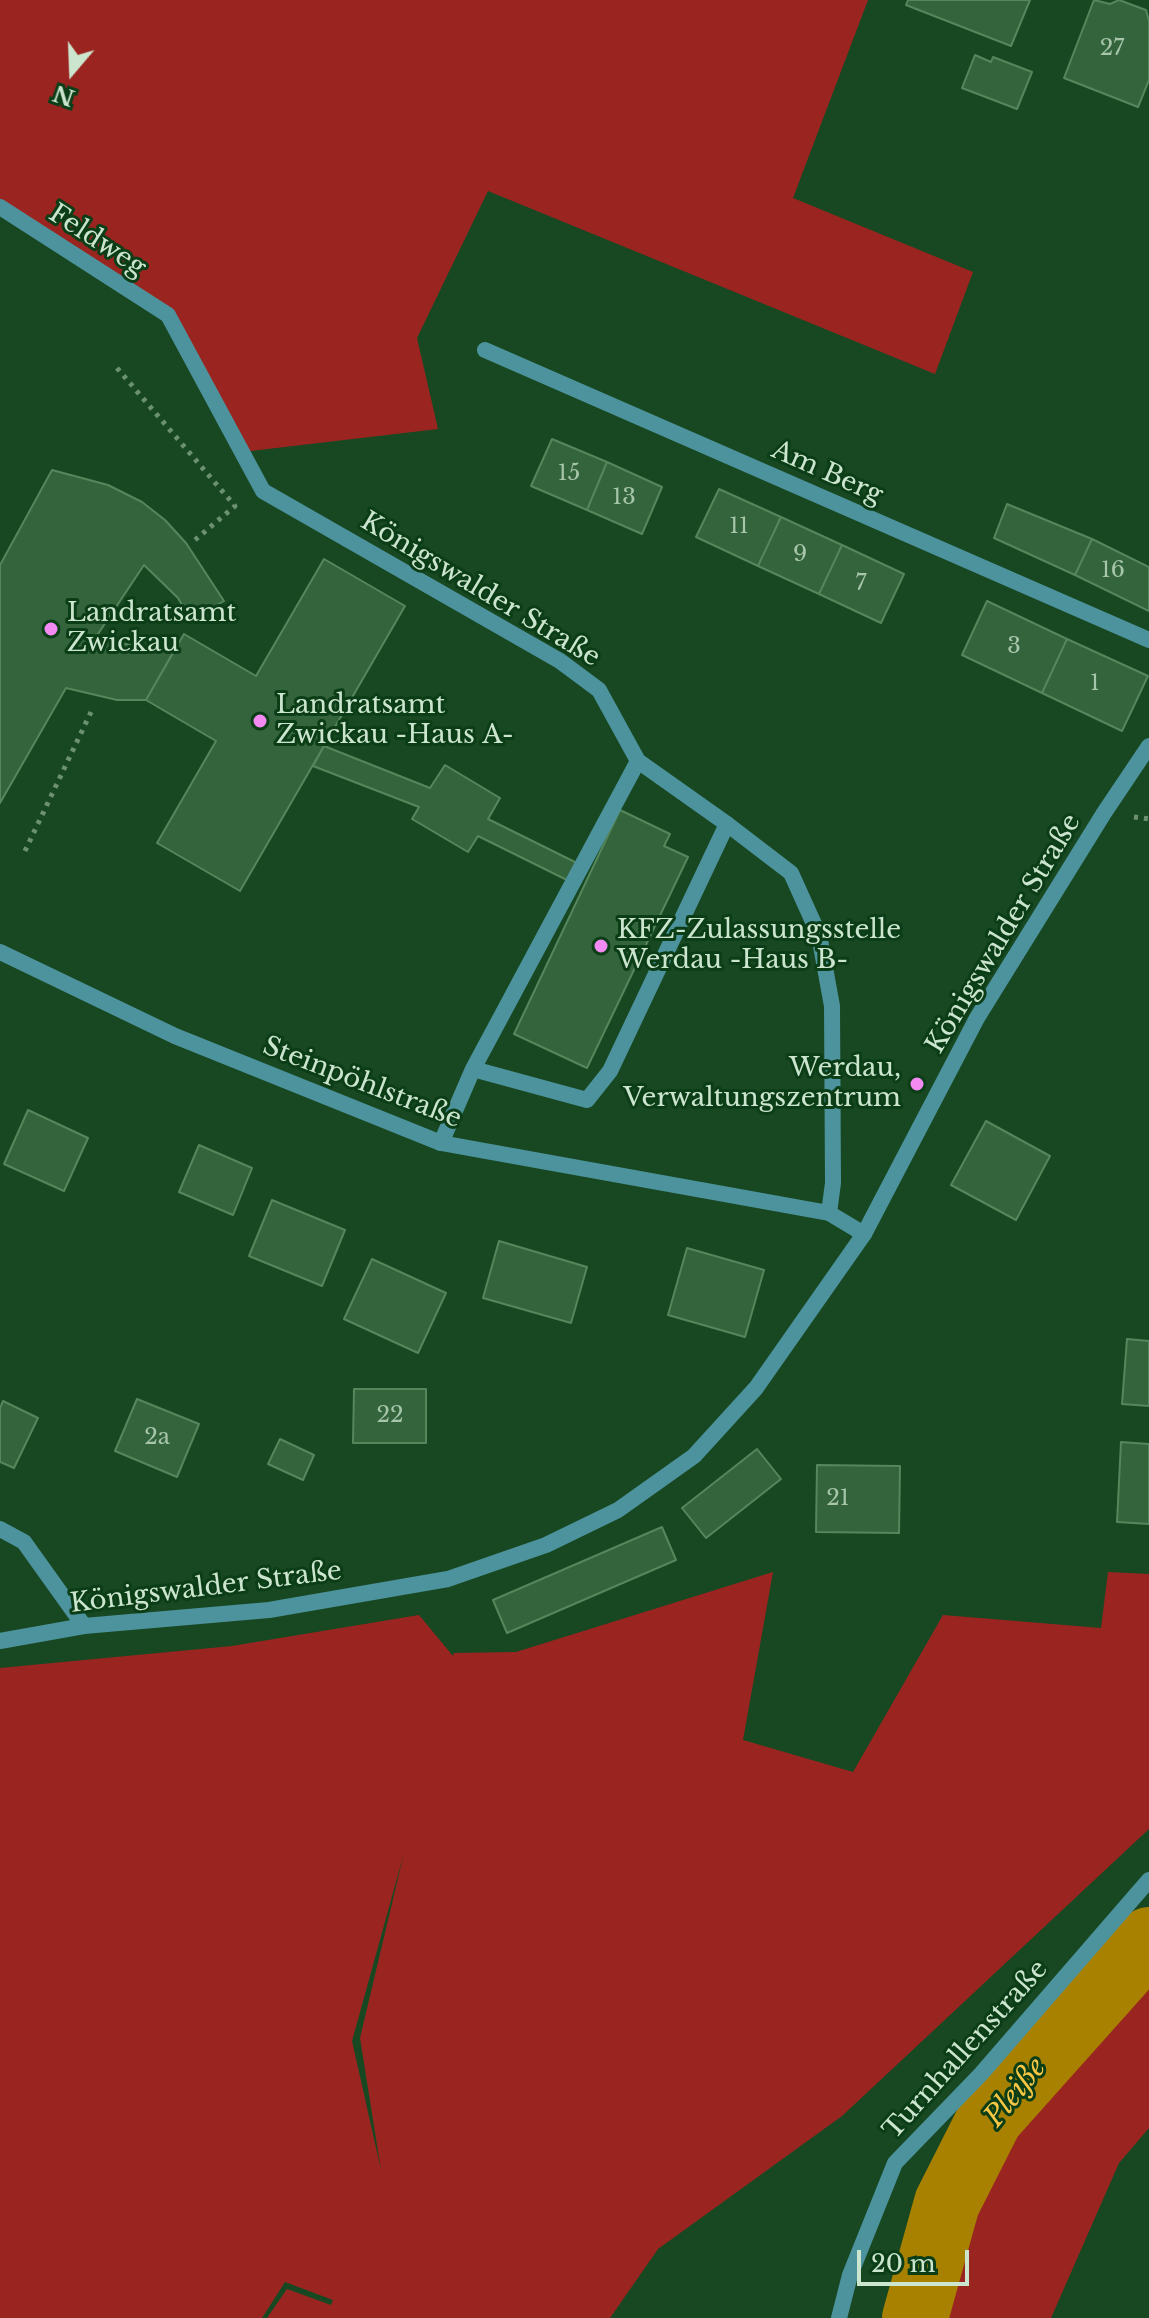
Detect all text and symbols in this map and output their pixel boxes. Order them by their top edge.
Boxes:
north arrow [32,32,112,112]
house number: 27 [1100,36,1124,62]
text: N [50,79,78,111]
street label: Feldweg [43,198,151,284]
street label: Am Berg [767,435,887,511]
house number: 15 [558,461,580,487]
house number: 13 [612,485,636,511]
street label: Königswalder Straße [355,506,605,674]
house number: 11 [729,514,749,540]
house number: 9 [793,542,807,568]
house number: 16 [1101,558,1125,584]
house number: 7 [855,571,867,597]
place label: Landratsamt Zwickau [67,598,236,660]
marker: Landratsamt Zwickau [42,620,60,638]
house number: 3 [1007,634,1021,660]
house number: 1 [1090,671,1100,697]
place label: Landratsamt Zwickau -Haus A- [276,690,514,752]
marker: Landratsamt Zwickau -Haus A- [251,712,269,730]
street label: Königswalder Straße [920,809,1088,1059]
place label: KFZ-Zulassungsstelle Werdau -Haus B- [617,915,901,976]
marker: KFZ-Zulassungsstelle Werdau -Haus B- [592,937,610,955]
street label: Steinpöhlstraße [258,1031,466,1135]
place label: Werdau, Verwaltungszentrum [623,1053,901,1114]
marker: Werdau, Verwaltungszentrum [908,1075,926,1093]
house number: 22 [376,1403,404,1429]
house number: 2a [144,1425,170,1451]
house number: 21 [826,1486,850,1512]
street label: Königswalder Straße [68,1556,344,1620]
street label: Turnhallenstraße [877,1954,1055,2146]
water label: Pleiße [978,2052,1054,2134]
scale bar [861,2234,973,2284]
text: 20 m [871,2249,936,2278]

